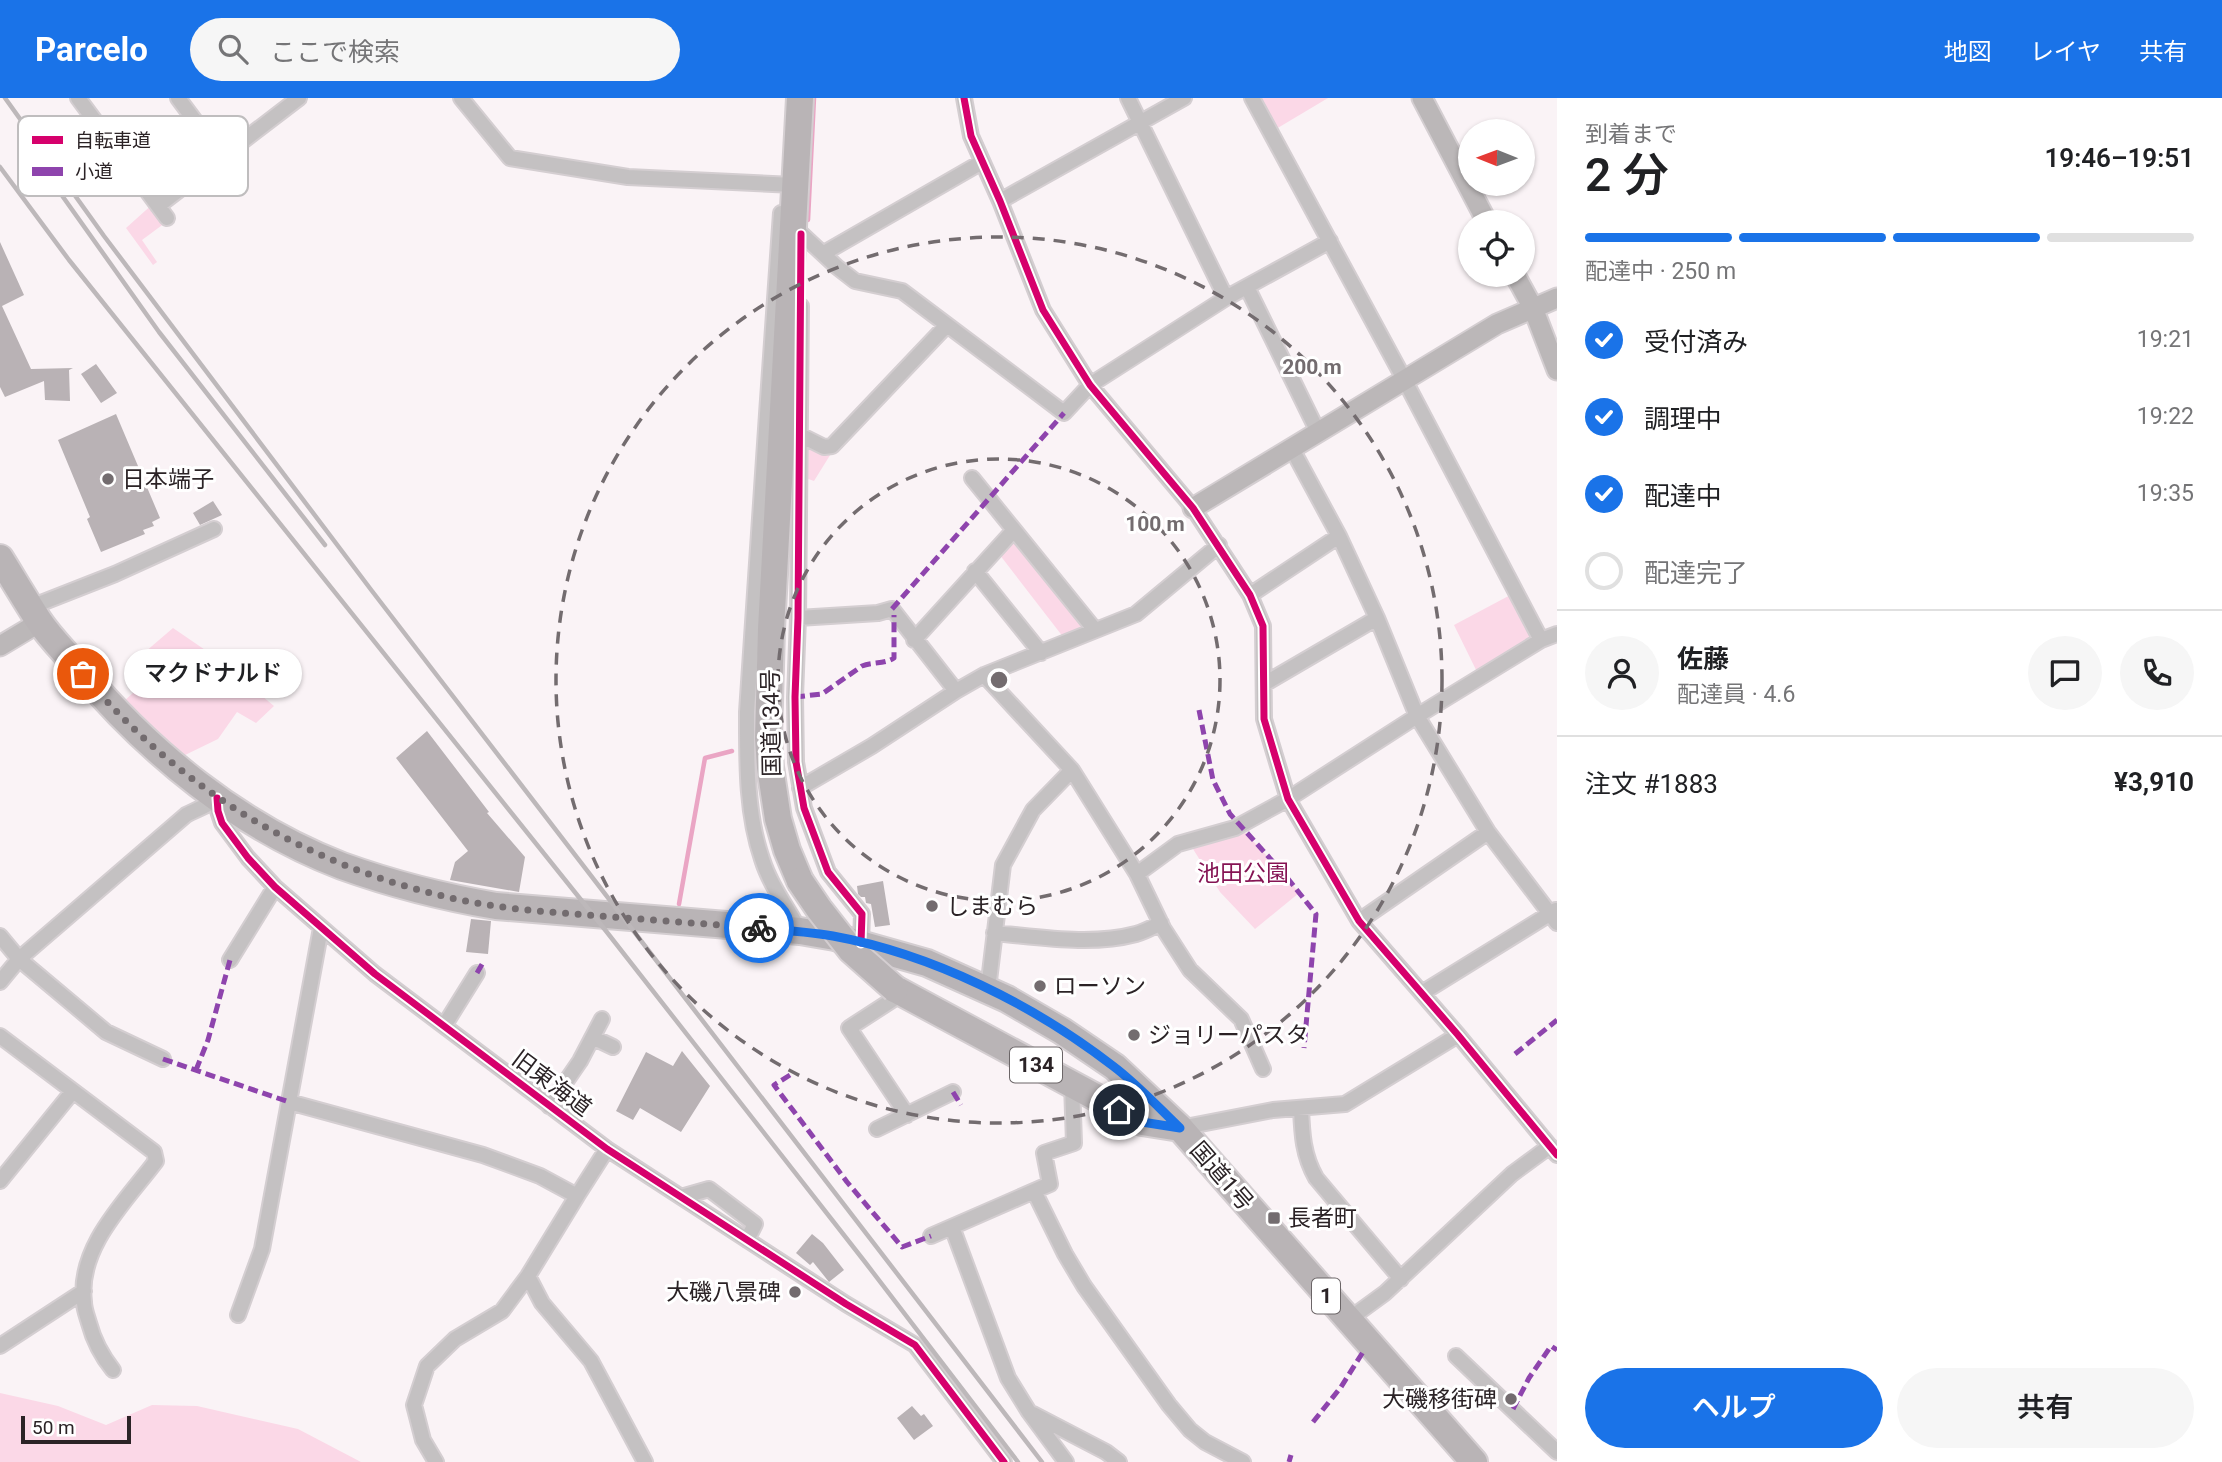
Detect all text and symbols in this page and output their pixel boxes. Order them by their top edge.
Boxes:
search box [190,18,680,81]
text: Parcelo [35,30,148,69]
icon: search [214,30,252,68]
text: ここで検索 [270,37,400,67]
text: 地図 [1944,38,1992,66]
text: レイヤ [2030,38,2101,66]
text: 共有 [2139,38,2187,66]
legend [18,116,248,196]
north arrow [1458,119,1535,196]
map controls [1458,119,1535,287]
text: 到着まで [1585,121,1677,148]
text: 自転車道 [75,129,151,152]
text: 19:46–19:51 [2044,143,2194,173]
text: 2 分 [1585,148,1669,202]
text: 小道 [75,160,113,183]
button: locate [1458,210,1535,287]
text: 配達中 · 250 m [1585,258,1736,285]
icon: check [1585,321,1623,359]
text: 19:21 [2137,326,2194,353]
text: 受付済み [1644,327,1748,357]
text: 200 m [1282,355,1342,379]
icon: check [1585,398,1623,436]
text: 19:22 [2137,403,2194,430]
text: 調理中 [1644,404,1722,434]
place label: 日本端子 [122,466,214,493]
marker: 日本端子 [100,471,116,487]
icon: check [1585,475,1623,513]
text: 19:35 [2137,480,2194,507]
text: 配達中 [1644,481,1722,511]
text: 100 m [1125,512,1185,536]
text: 配達完了 [1644,558,1748,588]
button: person [1585,636,1659,710]
button: chat [2028,636,2102,710]
button: phone [2120,636,2194,710]
pin [53,644,113,704]
text: 佐藤 [1677,644,1729,674]
callout: マクドナルド [125,650,304,698]
icon: bag [64,655,102,693]
text: マクドナルド [144,660,282,687]
centre of rings [987,668,1011,692]
street label: 国道134号 [757,669,786,777]
text: 配達員 · 4.6 [1677,681,1795,708]
text: ¥3,910 [2114,767,2194,797]
text: 注文 #1883 [1585,769,1718,799]
park label: 池田公園 [1197,860,1289,887]
courier [724,893,794,963]
place label: しまむら [946,893,1038,920]
marker: しまむら [924,898,940,914]
icon: bike [740,909,778,947]
place label: ローソン [1054,973,1146,1000]
marker: ローソン [1032,978,1048,994]
place label: ジョリーパスタ [1148,1022,1309,1049]
marker: ジョリーパスタ [1126,1027,1142,1043]
street label: 旧東海道 [507,1045,597,1122]
road number: 134 [1010,1048,1062,1082]
pin [1089,1080,1149,1140]
icon: home [1100,1091,1138,1129]
street label: 国道1号 [1185,1137,1259,1216]
place label: 長者町 [1288,1205,1357,1232]
marker: 長者町 [1266,1210,1282,1226]
road number: 1 [1312,1278,1340,1314]
place label: 大磯八景碑 [666,1279,781,1306]
marker: 大磯八景碑 [787,1284,803,1300]
button: ヘルプ [1585,1368,1883,1448]
button: 共有 [1897,1368,2194,1448]
place label: 大磯移街碑 [1382,1386,1497,1413]
marker: 大磯移街碑 [1503,1391,1519,1407]
scale bar [21,1413,131,1445]
text: 50 m [32,1416,75,1439]

